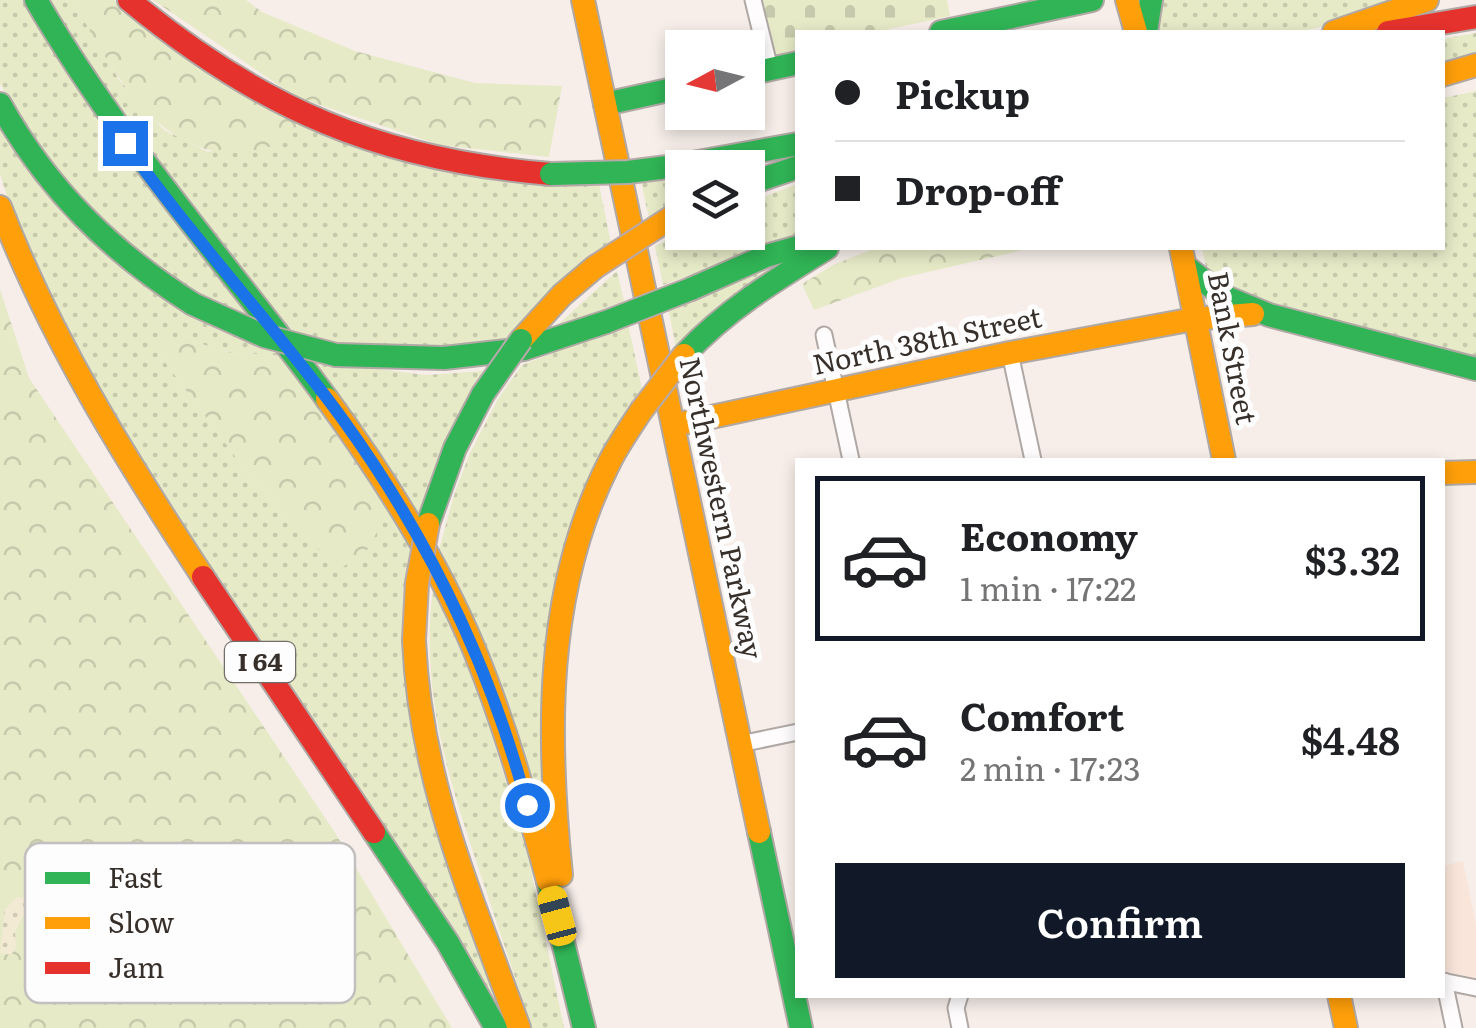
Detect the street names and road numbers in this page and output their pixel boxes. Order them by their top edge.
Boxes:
street label: Bank Street [1199,268,1269,428]
street label: North 38th Street [808,294,1046,384]
street label: Northwestern Parkway [670,353,776,663]
road number: I 64 [225,642,295,682]

